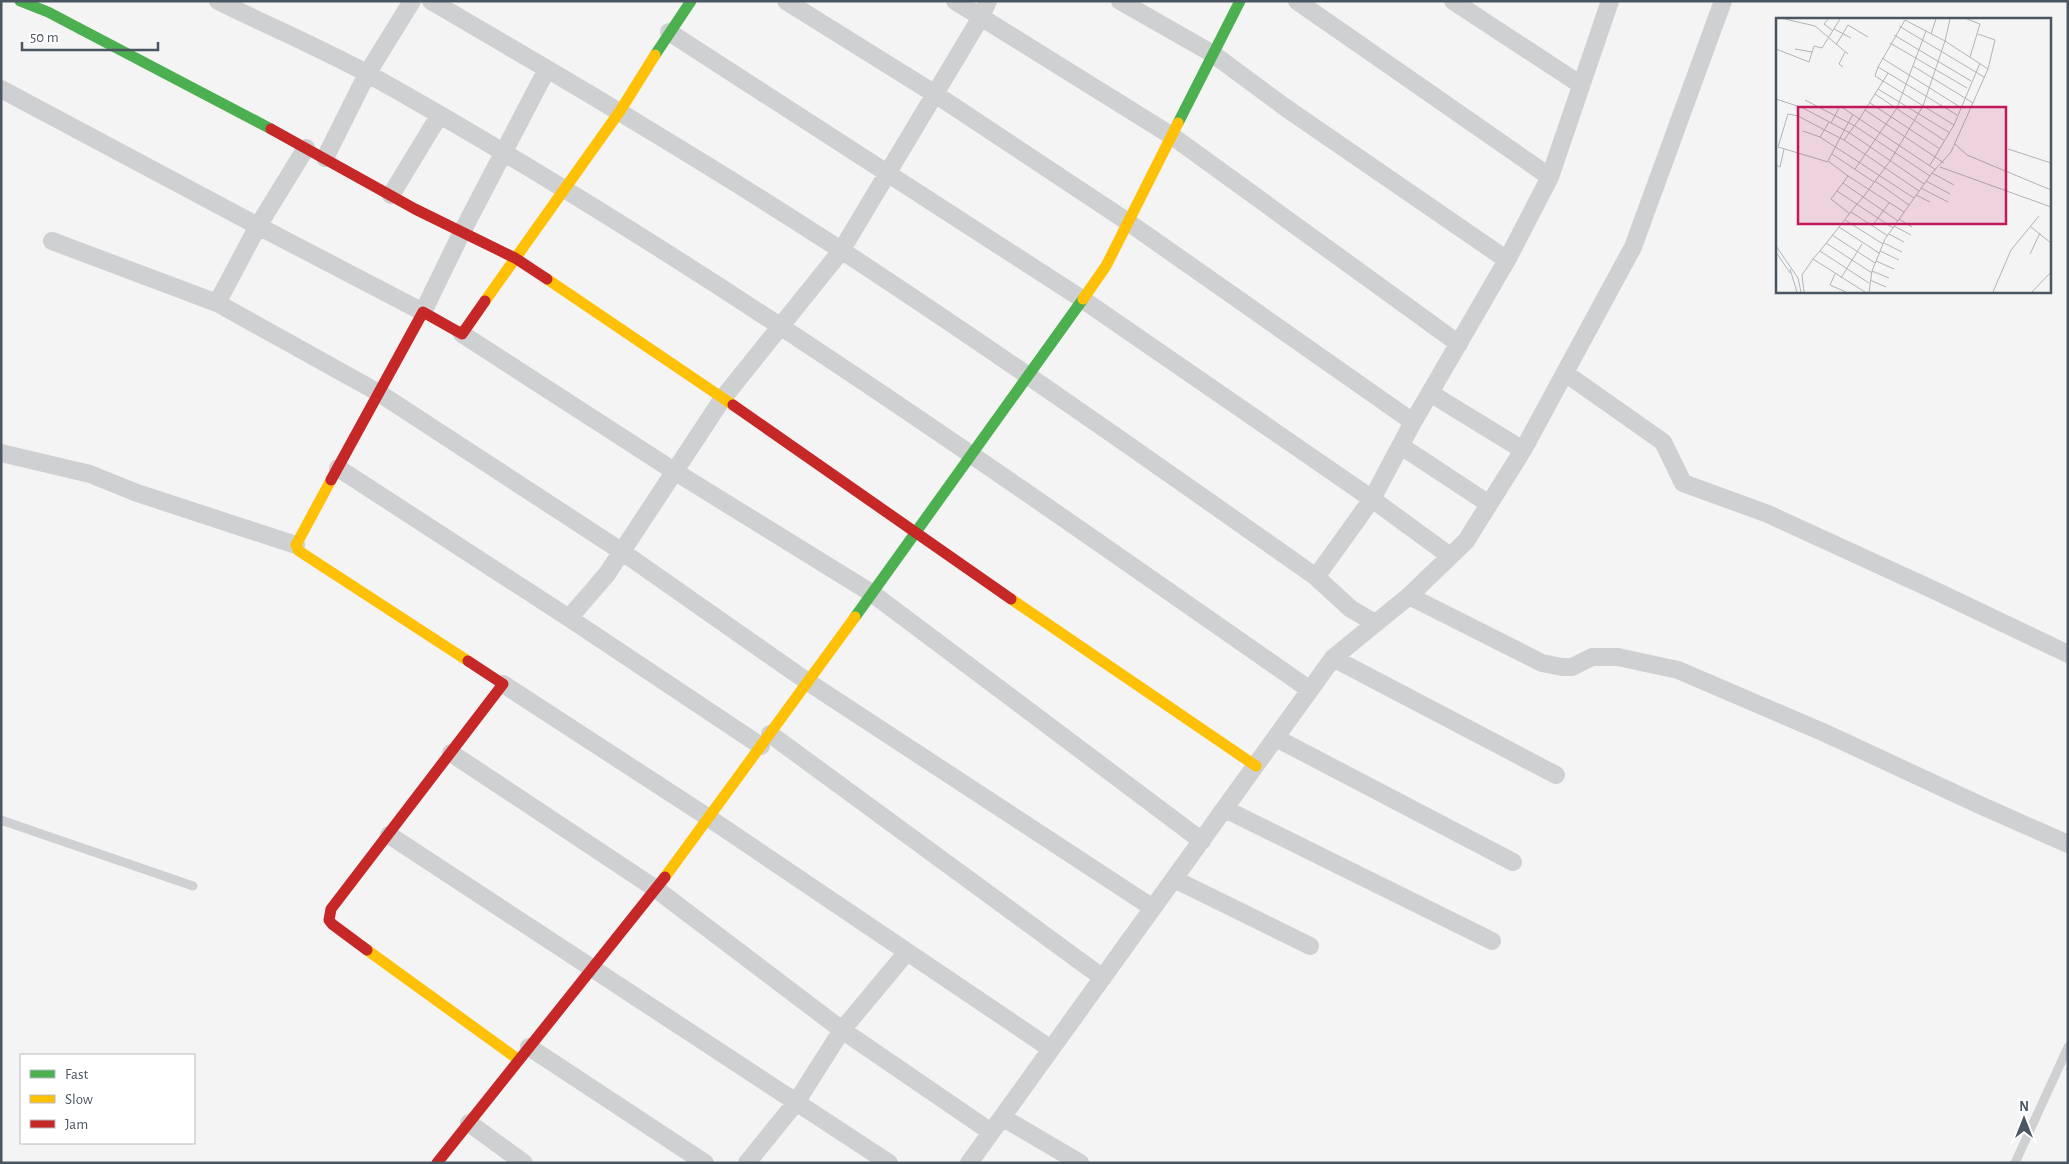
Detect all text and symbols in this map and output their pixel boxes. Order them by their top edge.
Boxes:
inset map [1776,18,2052,292]
scale bar [22,20,159,52]
text: 50 m [30,30,59,45]
legend [20,1054,195,1144]
text: Fast [65,1067,89,1082]
text: Slow [65,1092,93,1107]
north arrow [1999,1094,2049,1144]
text: N [2019,1100,2029,1114]
text: Jam [65,1117,88,1132]

